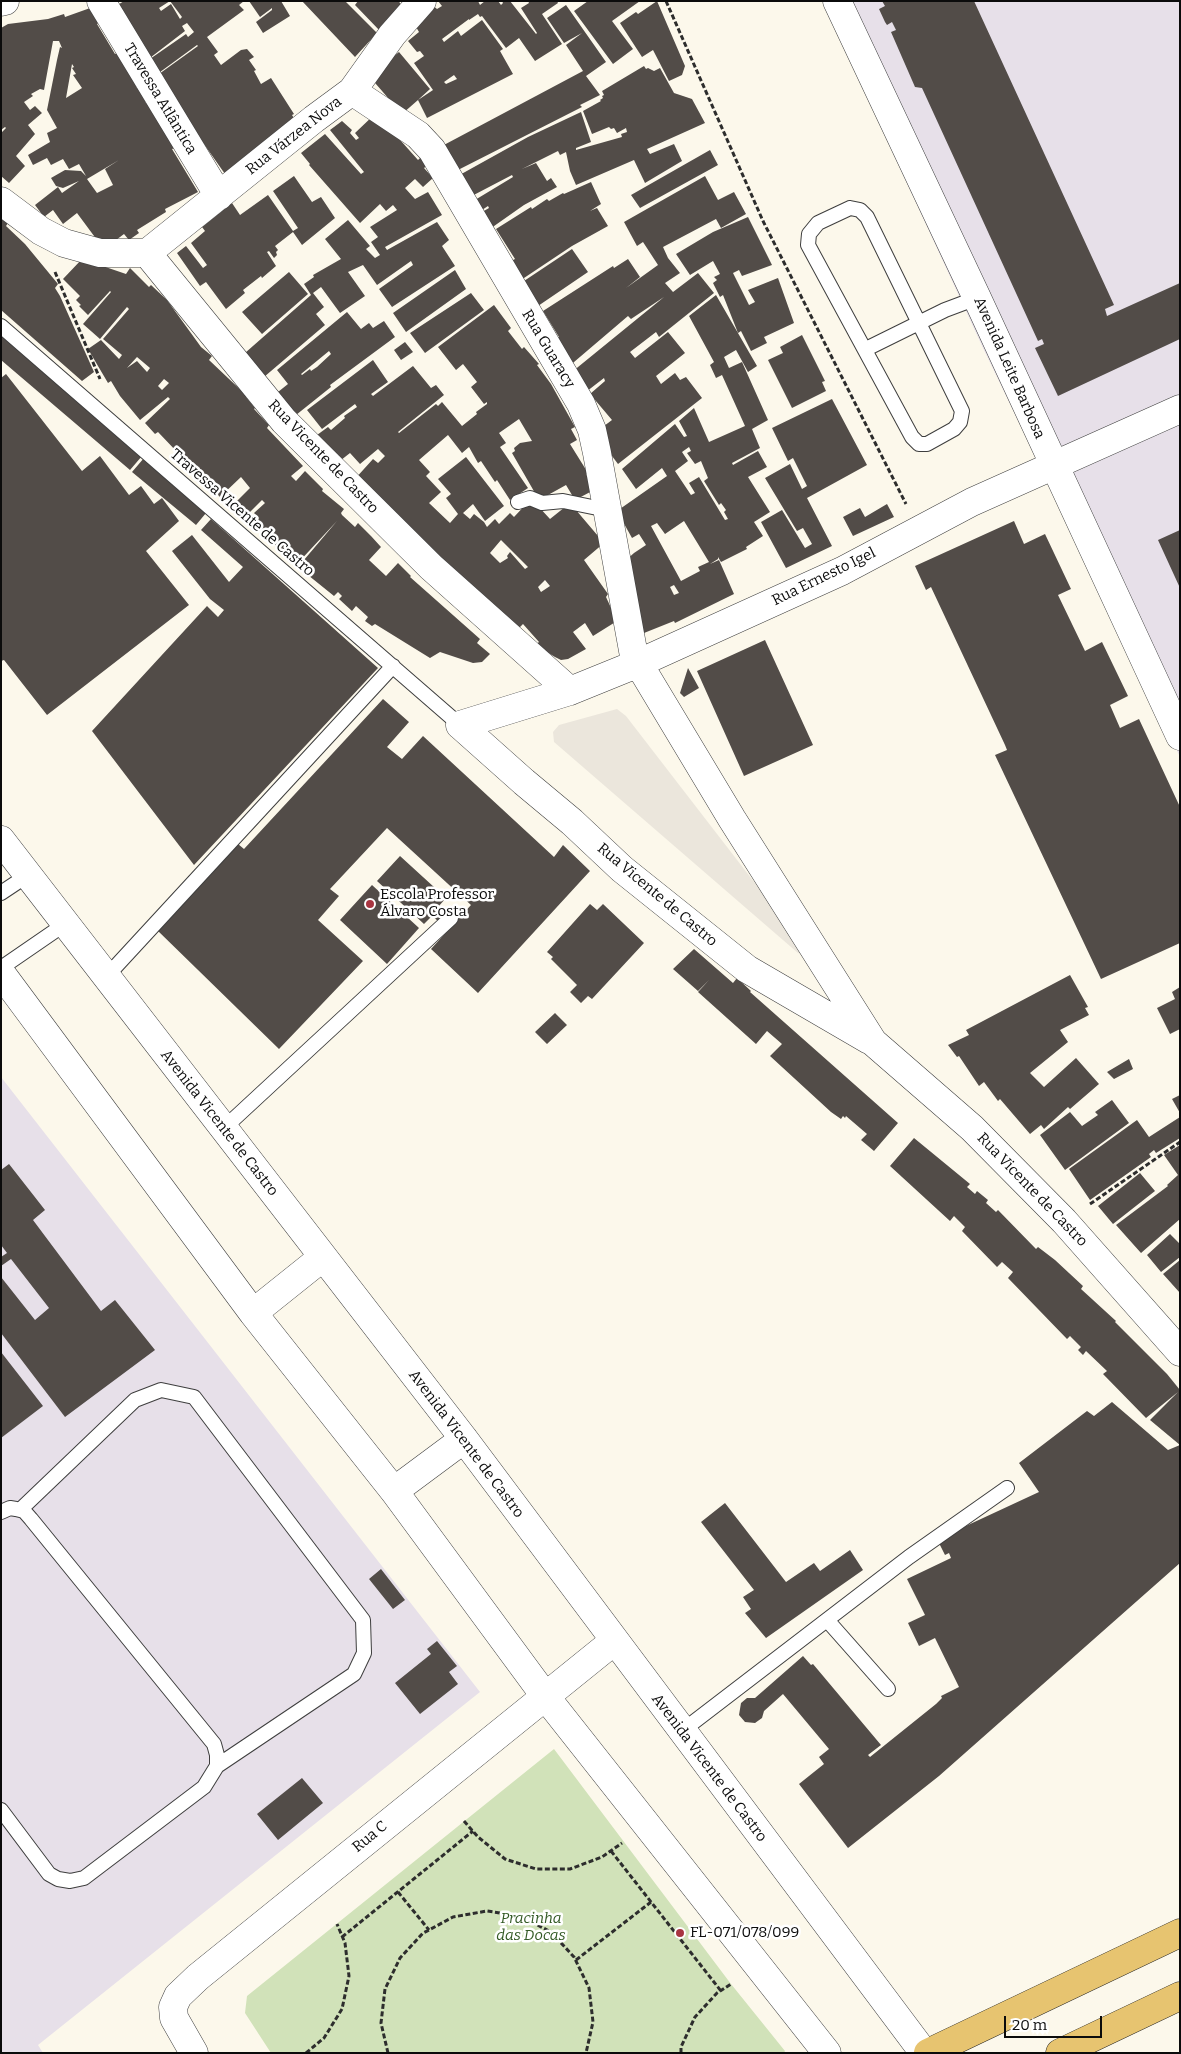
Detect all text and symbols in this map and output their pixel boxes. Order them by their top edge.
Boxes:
street label: Travessa Atlântica [120,40,200,158]
street label: Rua Várzea Nova [243,93,345,179]
street label: Avenida Leite Barbosa [970,294,1048,442]
street label: Rua Guaracy [518,307,578,391]
street label: Rua Vicente de Castro [264,396,382,518]
street label: Travessa Vicente de Castro [166,446,318,580]
street label: Rua Ernesto Igel [769,544,879,610]
street label: Rua Vicente de Castro [593,840,721,950]
place label: Escola Professor Álvaro Costa [380,886,494,921]
marker: Escola Professor Álvaro Costa [364,898,376,910]
street label: Avenida Vicente de Castro [156,1046,282,1200]
street label: Rua Vicente de Castro [973,1129,1091,1251]
street label: Avenida Vicente de Castro [404,1366,528,1522]
street label: Avenida Vicente de Castro [647,1690,771,1846]
street label: Rua C [349,1817,391,1857]
park label: Pracinha das Docas [496,1910,566,1945]
place label: FL-071/078/099 [690,1924,799,1942]
marker: FL-071/078/099 [674,1927,686,1939]
scale bar [1006,2006,1104,2038]
text: 20 m [1012,2016,1047,2034]

